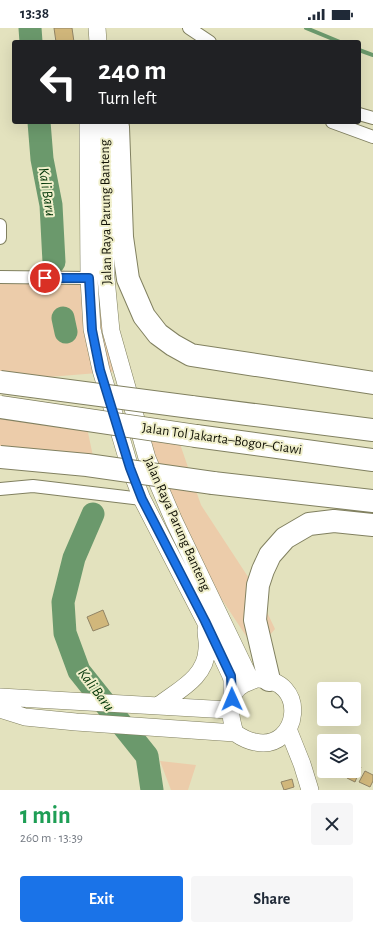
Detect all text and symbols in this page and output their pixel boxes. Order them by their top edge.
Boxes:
text: 13:38 [20,6,49,21]
icon: left [32,56,84,108]
text: 240 m [98,57,167,85]
text: Turn left [98,90,157,108]
street label: Jalan Raya Parung Banteng [98,139,114,285]
water label: Kali Baru [36,166,58,218]
pin [28,261,62,295]
icon: arrive [34,267,56,289]
street label: Jalan Tol Jakarta–Bogor–Ciawi [141,421,303,457]
street label: Jalan Raya Parung Banteng [141,455,213,593]
water label: Kali Baru [75,666,117,714]
position arrow [211,678,253,720]
map controls [317,682,361,778]
button: search [317,682,361,726]
button: layers [317,734,361,778]
button: close [311,803,353,845]
text: 1 min [20,804,71,828]
text: 260 m · 13:39 [20,832,83,845]
button: Exit [20,876,183,922]
button: Share [191,876,353,922]

